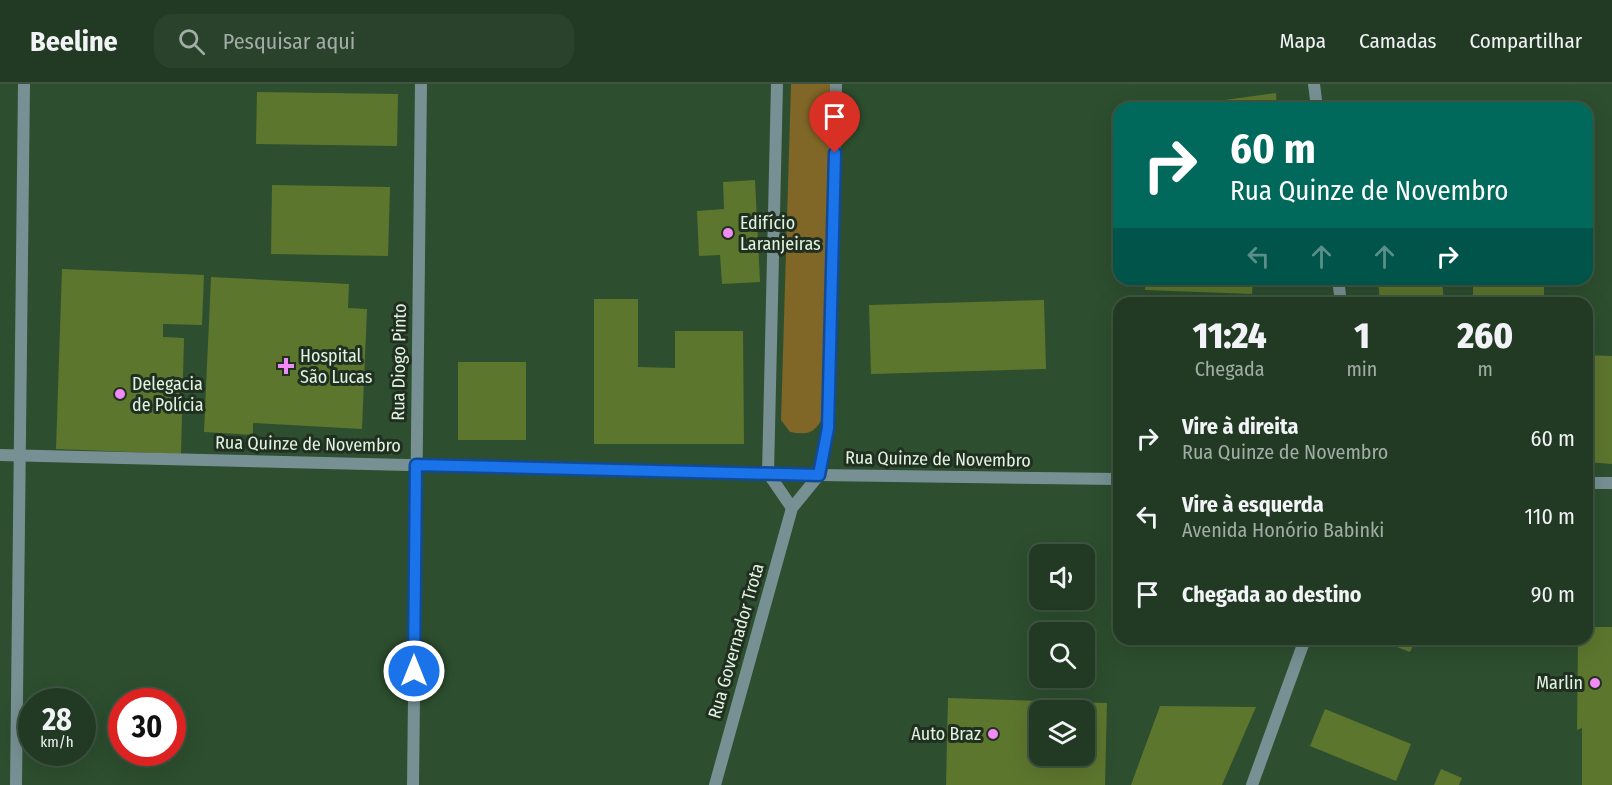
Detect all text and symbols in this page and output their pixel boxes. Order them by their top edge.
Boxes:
search box [154,14,574,68]
text: Beeline [30,25,118,58]
icon: search [175,25,208,58]
text: Pesquisar aqui [223,28,355,55]
text: Mapa [1280,28,1326,54]
text: Camadas [1359,28,1437,54]
text: Compartilhar [1470,28,1582,54]
pin [809,91,860,153]
icon: arrive [818,100,851,133]
text: 60 m [1230,124,1316,174]
icon: right [1131,126,1209,204]
text: Rua Quinze de Novembro [1230,175,1509,207]
place label: Edifício Laranjeiras [740,212,821,255]
marker: Edifício Laranjeiras [721,226,735,240]
icon: left [1242,240,1275,273]
icon: ahead [1305,240,1338,273]
icon: ahead [1368,240,1401,273]
icon: right [1431,240,1464,273]
street label: Rua Diogo Pinto [387,303,411,421]
text: 11:24 [1193,314,1267,358]
text: 1 [1354,314,1370,358]
text: 260 [1457,314,1513,358]
place label: Hospital São Lucas [300,345,373,388]
marker: Hospital São Lucas [277,357,295,375]
text: Chegada [1195,357,1265,381]
text: min [1346,357,1377,381]
text: m [1478,357,1493,381]
place label: Delegacia de Polícia [132,373,204,416]
marker: Delegacia de Polícia [113,387,127,401]
text: Vire à direita [1182,413,1298,440]
icon: right [1131,422,1164,455]
text: 60 m [1531,425,1575,452]
street label: Rua Quinze de Novembro [215,431,401,457]
text: Rua Quinze de Novembro [1182,440,1388,464]
street label: Rua Quinze de Novembro [845,446,1031,472]
text: Vire à esquerda [1182,491,1324,518]
icon: left [1131,500,1164,533]
text: 110 m [1525,503,1575,530]
text: Avenida Honório Babinki [1182,518,1384,542]
map controls [1029,544,1095,766]
button: sound [1029,544,1095,610]
street label: Rua Governador Trota [703,561,769,721]
icon: arrive [1131,578,1164,611]
text: Chegada ao destino [1182,581,1362,608]
text: 90 m [1531,581,1575,608]
button: search [1029,622,1095,688]
position arrow [382,639,446,703]
place label: Marlin [1536,672,1583,694]
marker: Marlin [1588,676,1602,690]
speed limit sign: 30 [108,688,186,766]
button: layers [1029,700,1095,766]
text: 28 [42,702,72,738]
place label: Auto Braz [911,723,981,745]
marker: Auto Braz [986,727,1000,741]
text: km/h [40,733,74,751]

